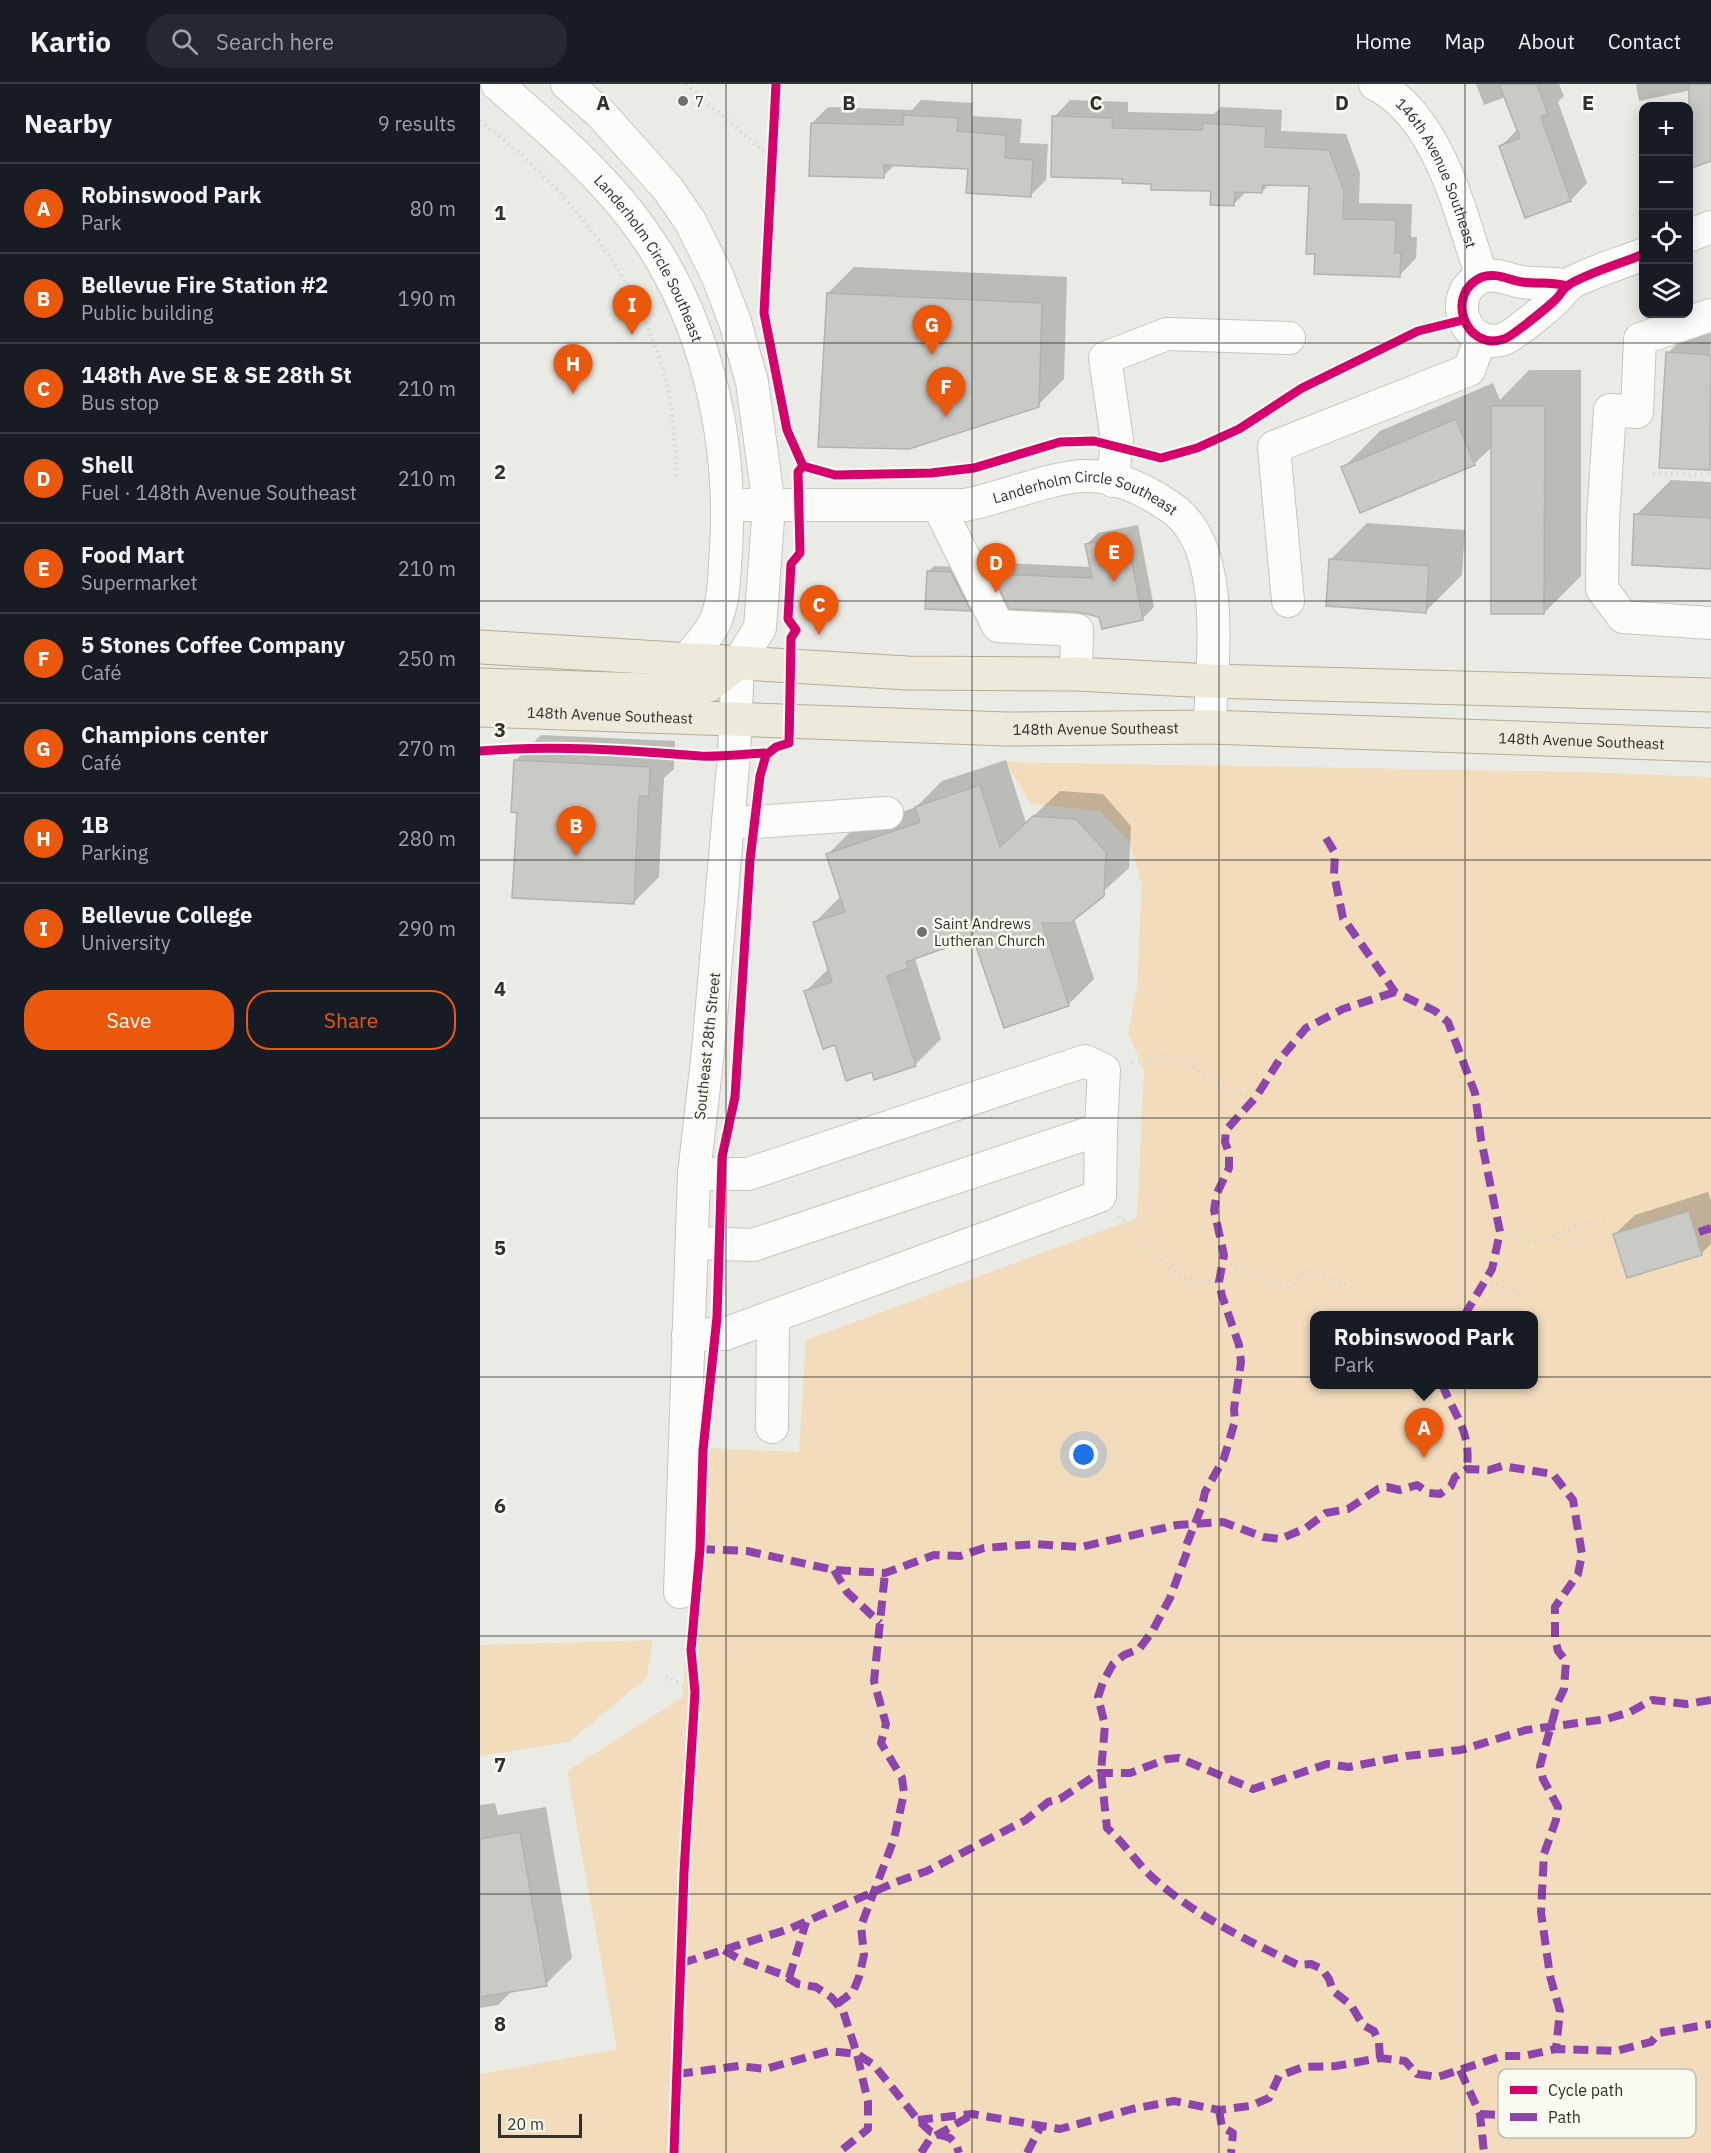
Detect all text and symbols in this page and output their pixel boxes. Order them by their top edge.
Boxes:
search box [147,14,567,68]
text: Kartio [30,23,111,60]
icon: search [168,25,201,58]
text: Search here [216,27,334,56]
text: Home [1355,27,1412,55]
text: Map [1445,27,1485,55]
text: About [1518,27,1575,55]
text: Contact [1608,27,1681,55]
text: A [596,89,610,116]
text: B [842,89,856,116]
text: C [1089,89,1103,116]
text: D [1335,89,1349,116]
text: E [1582,89,1594,116]
place label: 7 [695,92,704,111]
street label: 146th Avenue Southeast [1392,93,1481,250]
marker: 7 [676,94,690,108]
map controls [1639,102,1693,318]
button: + [1639,102,1693,156]
text: Nearby [24,106,112,140]
text: 9 results [378,110,456,137]
button: − [1639,156,1693,210]
street label: Landerholm Circle Southeast [591,170,707,344]
text: Robinswood Park [81,180,261,209]
text: A [37,195,50,222]
text: 80 m [410,195,456,222]
text: 1 [494,199,506,226]
text: Park [81,209,121,236]
button: locate [1639,210,1693,264]
button: layers [1639,264,1693,318]
text: Bellevue Fire Station #2 [81,270,328,299]
text: B [37,285,50,312]
text: 190 m [398,285,456,312]
pin: I [612,286,652,335]
text: Public building [81,299,213,326]
pin: G [912,306,952,355]
pin: H [554,344,592,394]
text: 148th Ave SE & SE 28th St [81,360,352,389]
pin: F [926,368,966,417]
text: C [37,375,50,402]
text: 210 m [398,375,456,402]
text: Bus stop [81,389,159,416]
text: Shell [81,450,133,479]
text: 2 [494,458,506,485]
text: D [37,465,50,492]
text: 210 m [398,465,456,492]
street label: Landerholm Circle Southeast [990,466,1182,519]
text: Fuel · 148th Avenue Southeast [81,479,357,506]
pin: E [1094,532,1134,582]
text: Food Mart [81,540,185,569]
pin: D [976,544,1016,593]
text: E [37,555,50,582]
text: 210 m [398,555,456,582]
text: Supermarket [81,569,198,596]
pin: C [800,586,838,635]
text: 5 Stones Coffee Company [81,630,345,659]
text: F [38,645,49,672]
text: 250 m [398,645,456,672]
text: Café [81,659,121,686]
street label: 148th Avenue Southeast [526,702,693,727]
text: 3 [494,716,506,743]
street label: 148th Avenue Southeast [1012,718,1179,738]
text: Champions center [81,720,268,749]
street label: 148th Avenue Southeast [1498,728,1665,753]
text: G [36,735,51,762]
text: 270 m [398,735,456,762]
text: Café [81,749,121,776]
pin: B [556,806,596,856]
text: 1B [81,810,109,839]
text: H [36,825,51,852]
text: 280 m [398,825,456,852]
text: Parking [81,839,148,866]
text: Bellevue College [81,900,252,929]
place label: Saint Andrews Lutheran Church [934,914,1045,950]
text: I [39,915,48,942]
text: 290 m [398,915,456,942]
marker: Saint Andrews Lutheran Church [915,925,929,939]
text: University [81,929,171,956]
street label: Southeast 28th Street [690,971,724,1121]
text: 4 [494,975,506,1002]
button: Save [24,990,234,1050]
button: Share [246,990,456,1050]
text: 5 [494,1234,506,1261]
popup [1310,1311,1538,1389]
text: Robinswood Park [1334,1322,1514,1351]
text: Park [1334,1351,1374,1378]
pin: A [1404,1408,1444,1458]
your location [1069,1440,1098,1469]
text: 6 [494,1492,506,1519]
text: 7 [494,1751,506,1778]
text: 8 [494,2010,506,2037]
legend [1498,2069,1696,2138]
text: Cycle path [1548,2080,1623,2100]
text: Path [1548,2107,1581,2127]
scale bar [498,2111,582,2138]
text: 20 m [507,2114,544,2134]

